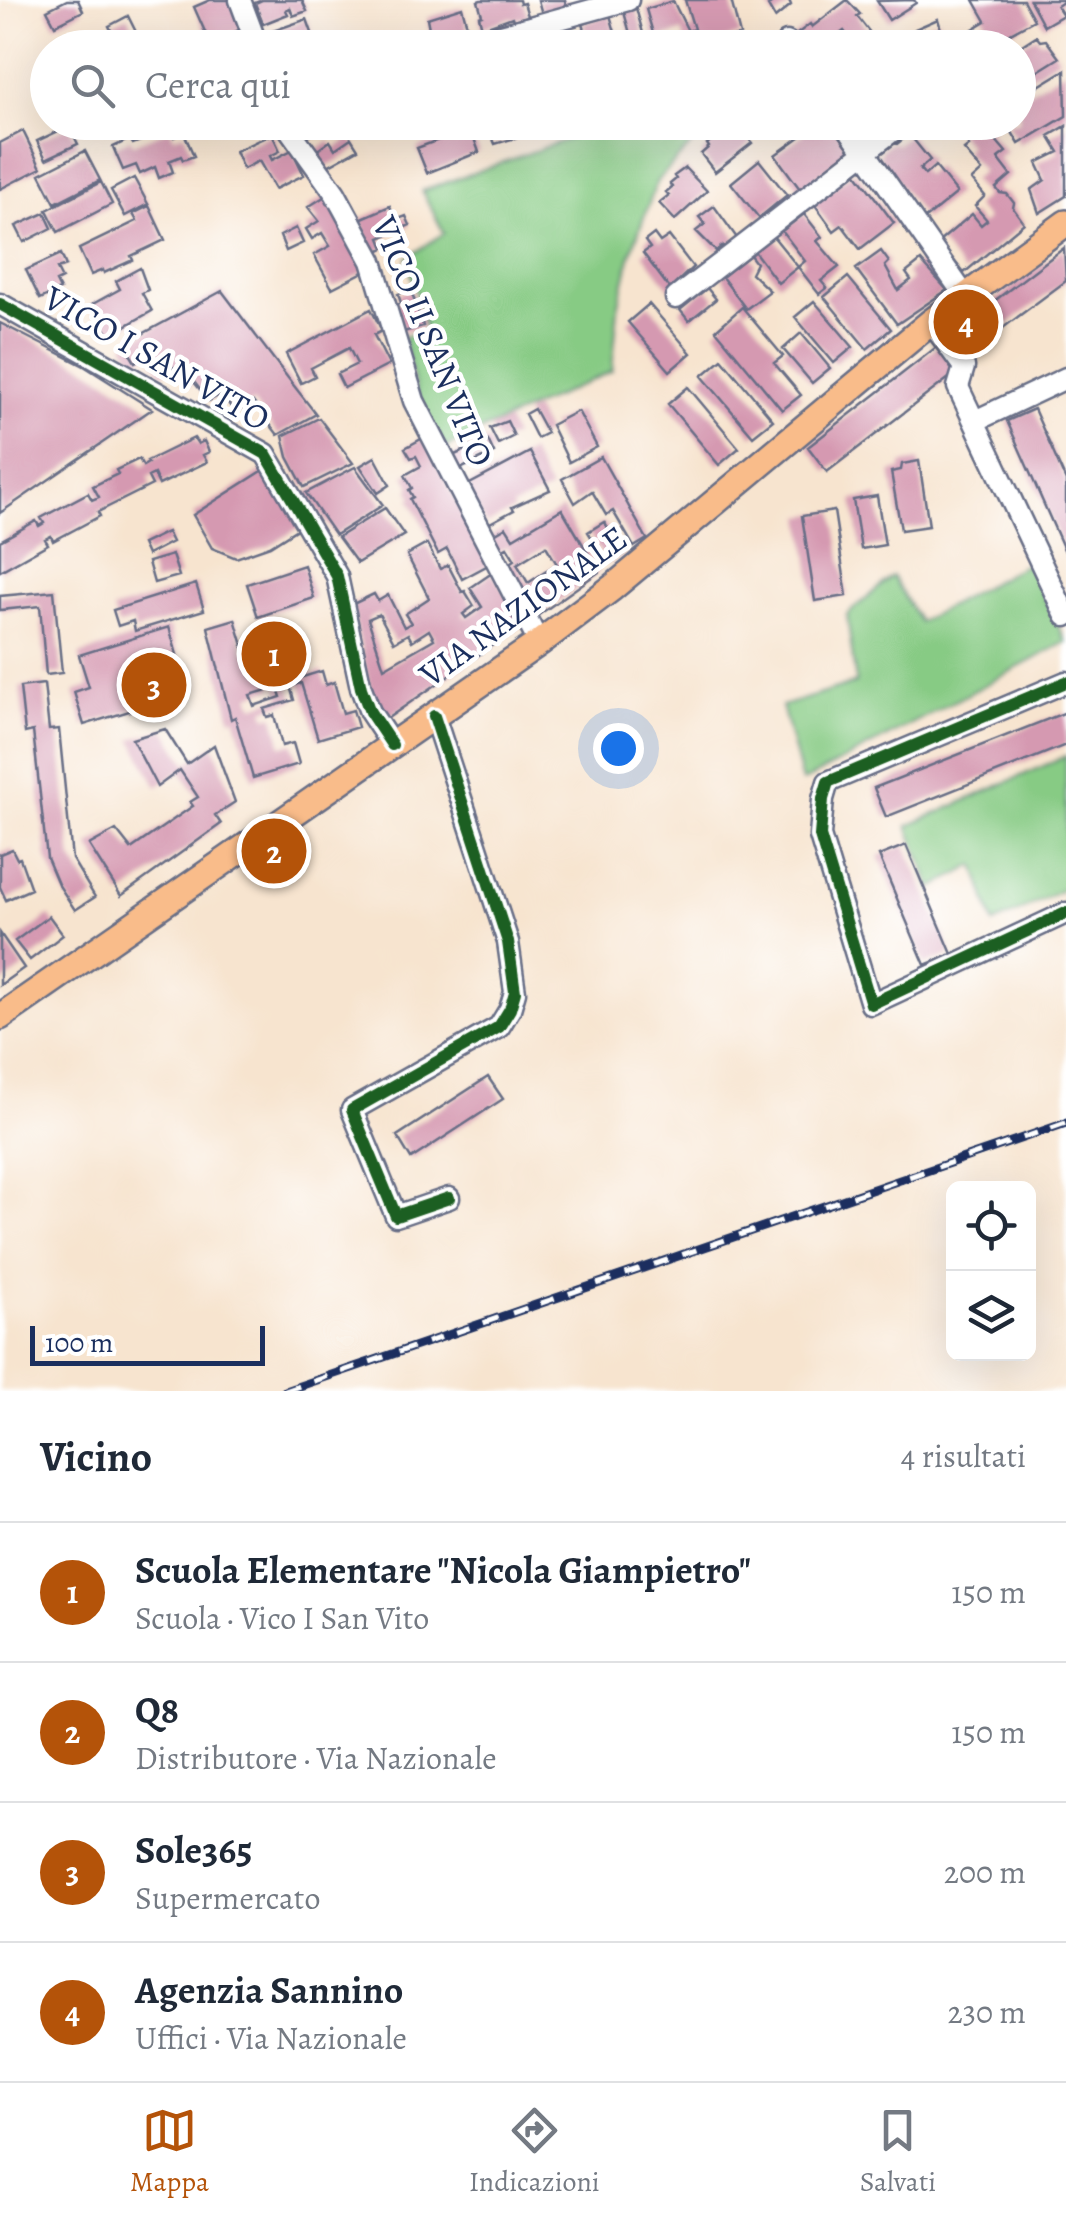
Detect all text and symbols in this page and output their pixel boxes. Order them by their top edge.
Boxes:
search box [30,30,1036,140]
icon: search [65,58,120,113]
text: Cerca qui [145,59,291,111]
street label: VICO II SAN VITO [361,208,505,473]
street label: VICO I SAN VITO [34,273,279,442]
pin: 4 [934,284,998,360]
street label: VIA NAZIONALE [409,514,637,698]
pin: 1 [242,616,306,692]
pin: 3 [122,648,186,722]
your location [593,723,644,774]
pin: 2 [242,814,306,888]
map controls [946,1181,1036,1361]
button: locate [946,1181,1036,1271]
button: layers [946,1271,1036,1361]
scale bar [30,1321,265,1366]
text: 100 m [45,1324,113,1362]
text: Vicino [40,1428,152,1485]
text: 4 risultati [901,1434,1026,1478]
text: Scuola Elementare "Nicola Giampietro" [135,1544,751,1596]
text: 1 [67,1570,78,1614]
text: 150 m [951,1570,1026,1614]
text: Scuola · Vico I San Vito [135,1596,429,1640]
text: Q8 [135,1684,179,1736]
text: 2 [65,1710,80,1754]
text: 150 m [951,1710,1026,1754]
text: Distributore · Via Nazionale [135,1736,497,1780]
text: Sole365 [135,1824,252,1876]
text: 3 [66,1850,79,1894]
text: 200 m [944,1850,1026,1894]
text: Supermercato [135,1876,320,1920]
text: Agenzia Sannino [135,1964,403,2016]
text: 4 [65,1990,80,2034]
text: 230 m [947,1990,1026,2034]
text: Uffici · Via Nazionale [135,2016,407,2060]
tab: Mappa [130,2103,209,2201]
tab: Indicazioni [469,2103,600,2201]
tab: Salvati [860,2103,936,2201]

